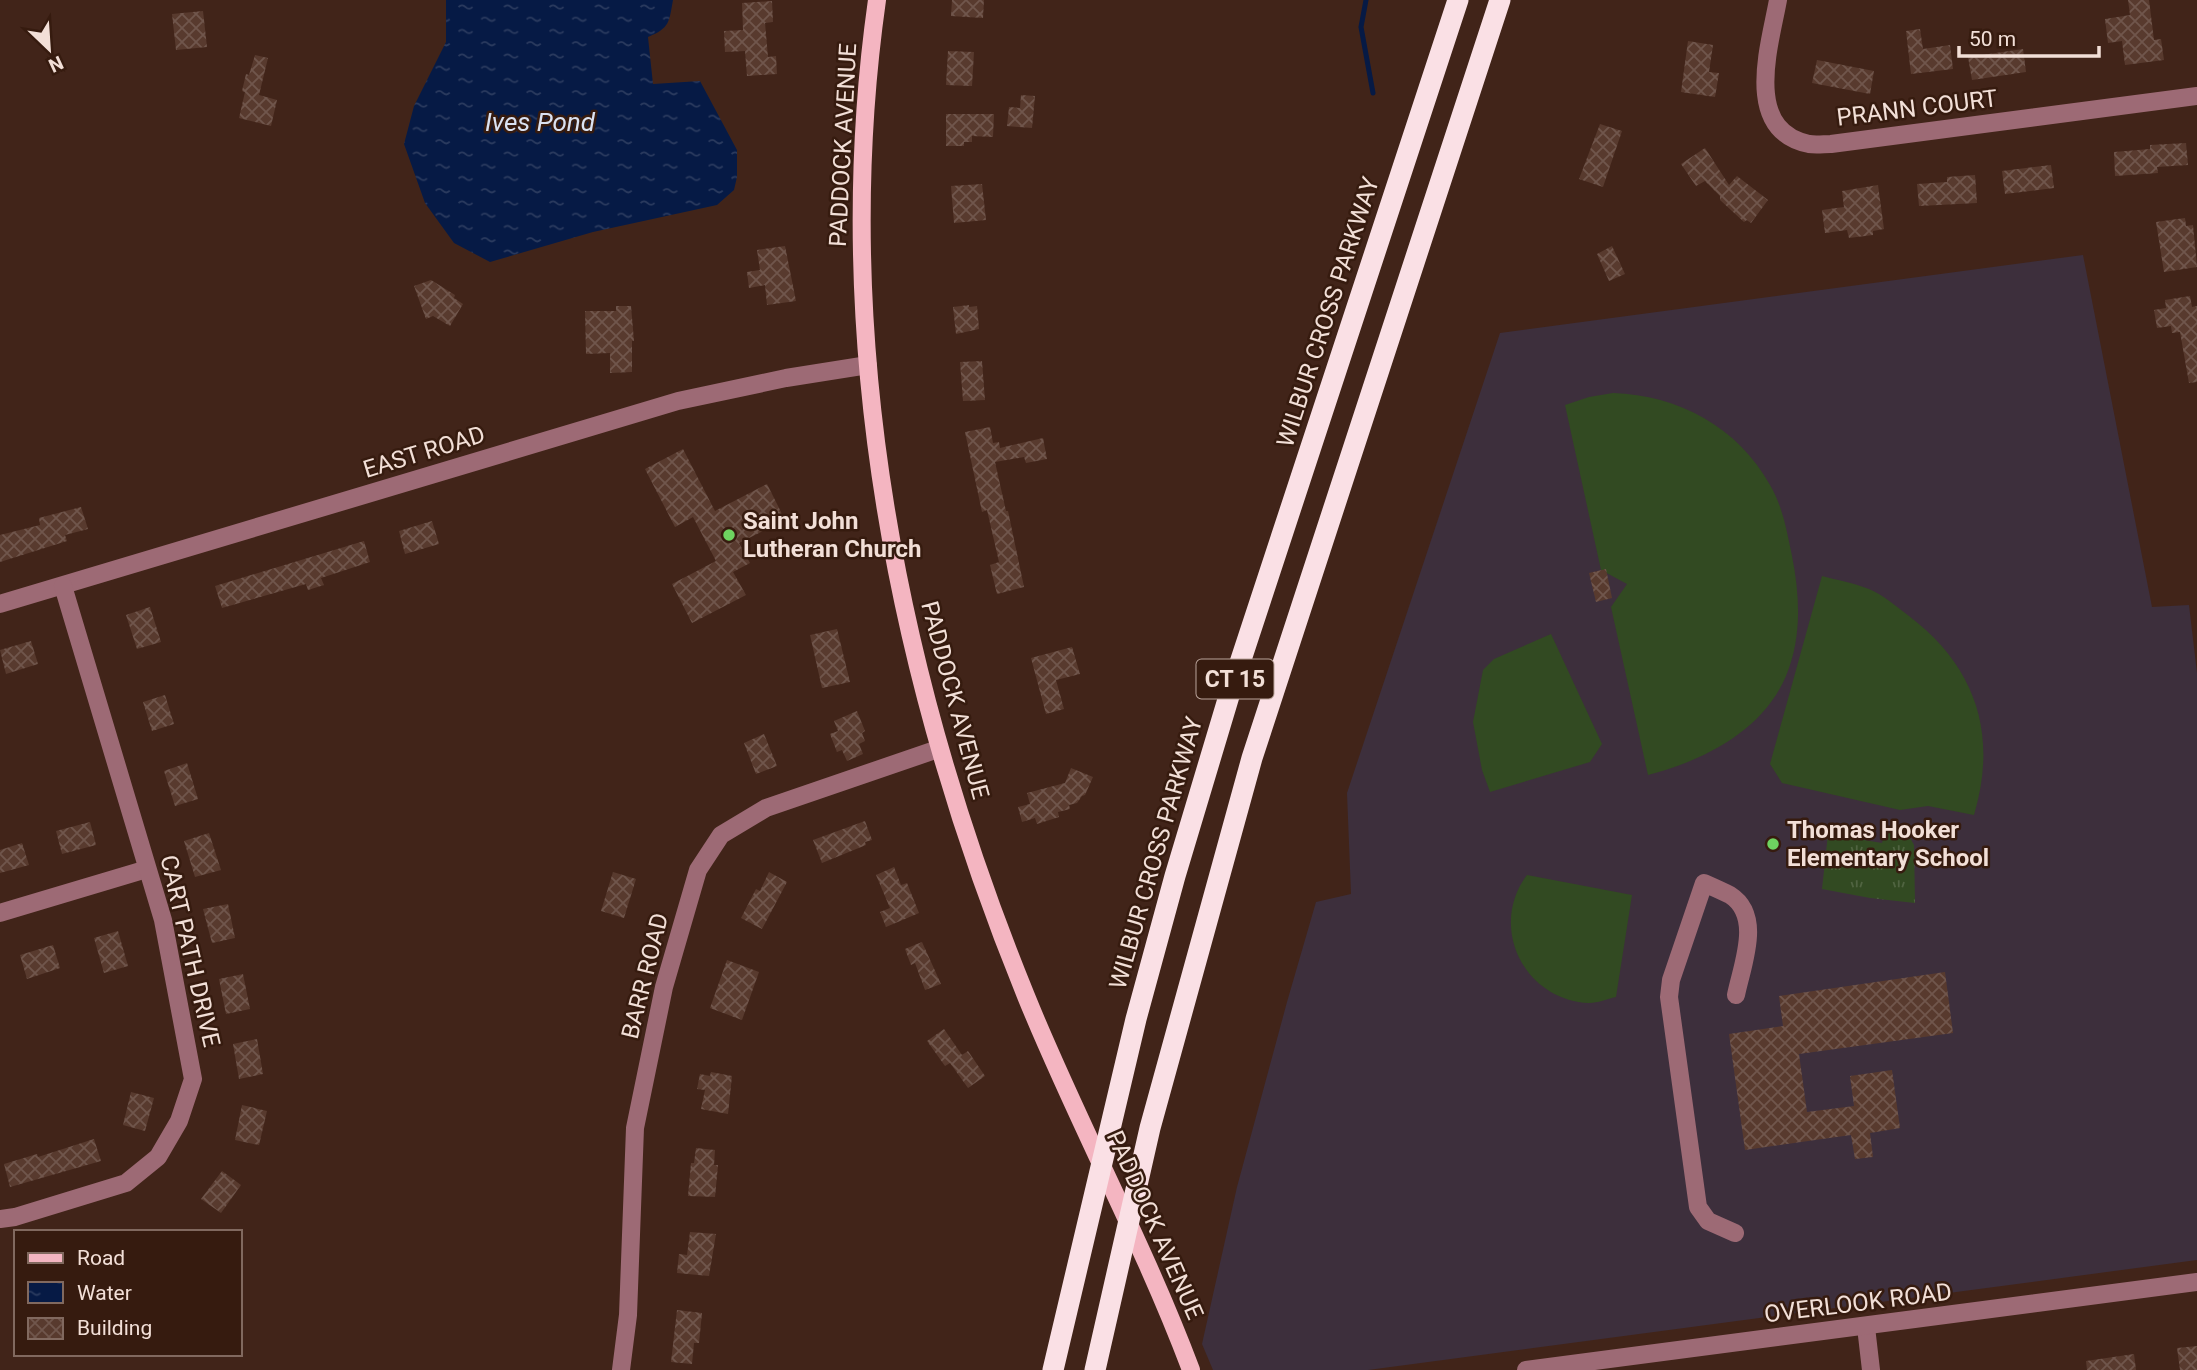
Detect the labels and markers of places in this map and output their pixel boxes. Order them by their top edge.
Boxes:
place label: Saint John Lutheran Church [743,507,921,563]
marker: Saint John Lutheran Church [721,527,737,543]
place label: Thomas Hooker Elementary School [1787,816,1989,872]
marker: Thomas Hooker Elementary School [1765,836,1781,852]

